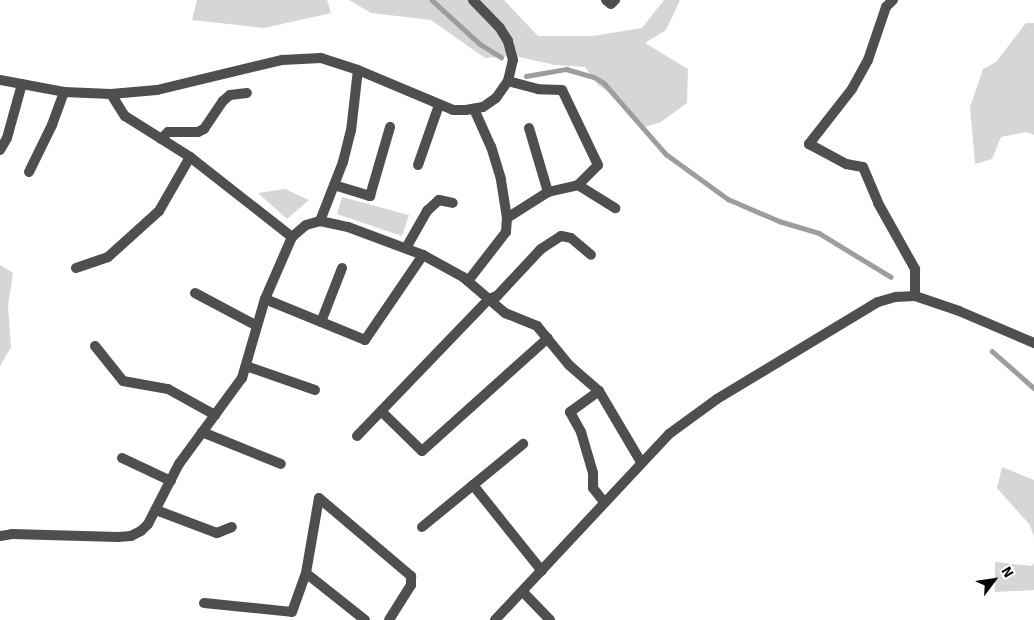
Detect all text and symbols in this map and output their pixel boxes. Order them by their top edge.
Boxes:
north arrow [969,555,1019,605]
text: N [997,563,1017,581]

